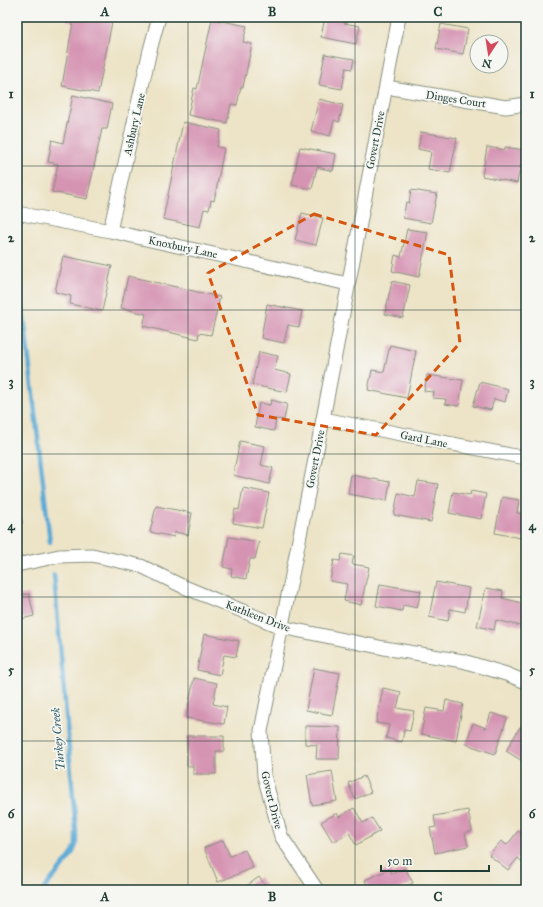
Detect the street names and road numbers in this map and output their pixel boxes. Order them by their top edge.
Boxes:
street label: Dinges Court [425,88,487,111]
street label: Ashbury Lane [121,91,148,158]
street label: Govert Drive [363,109,388,170]
street label: Knoxbury Lane [147,234,219,261]
street label: Govert Drive [303,428,328,489]
street label: Gard Lane [399,429,449,451]
street label: Kathleen Drive [224,598,292,635]
street label: Govert Drive [258,770,285,831]

